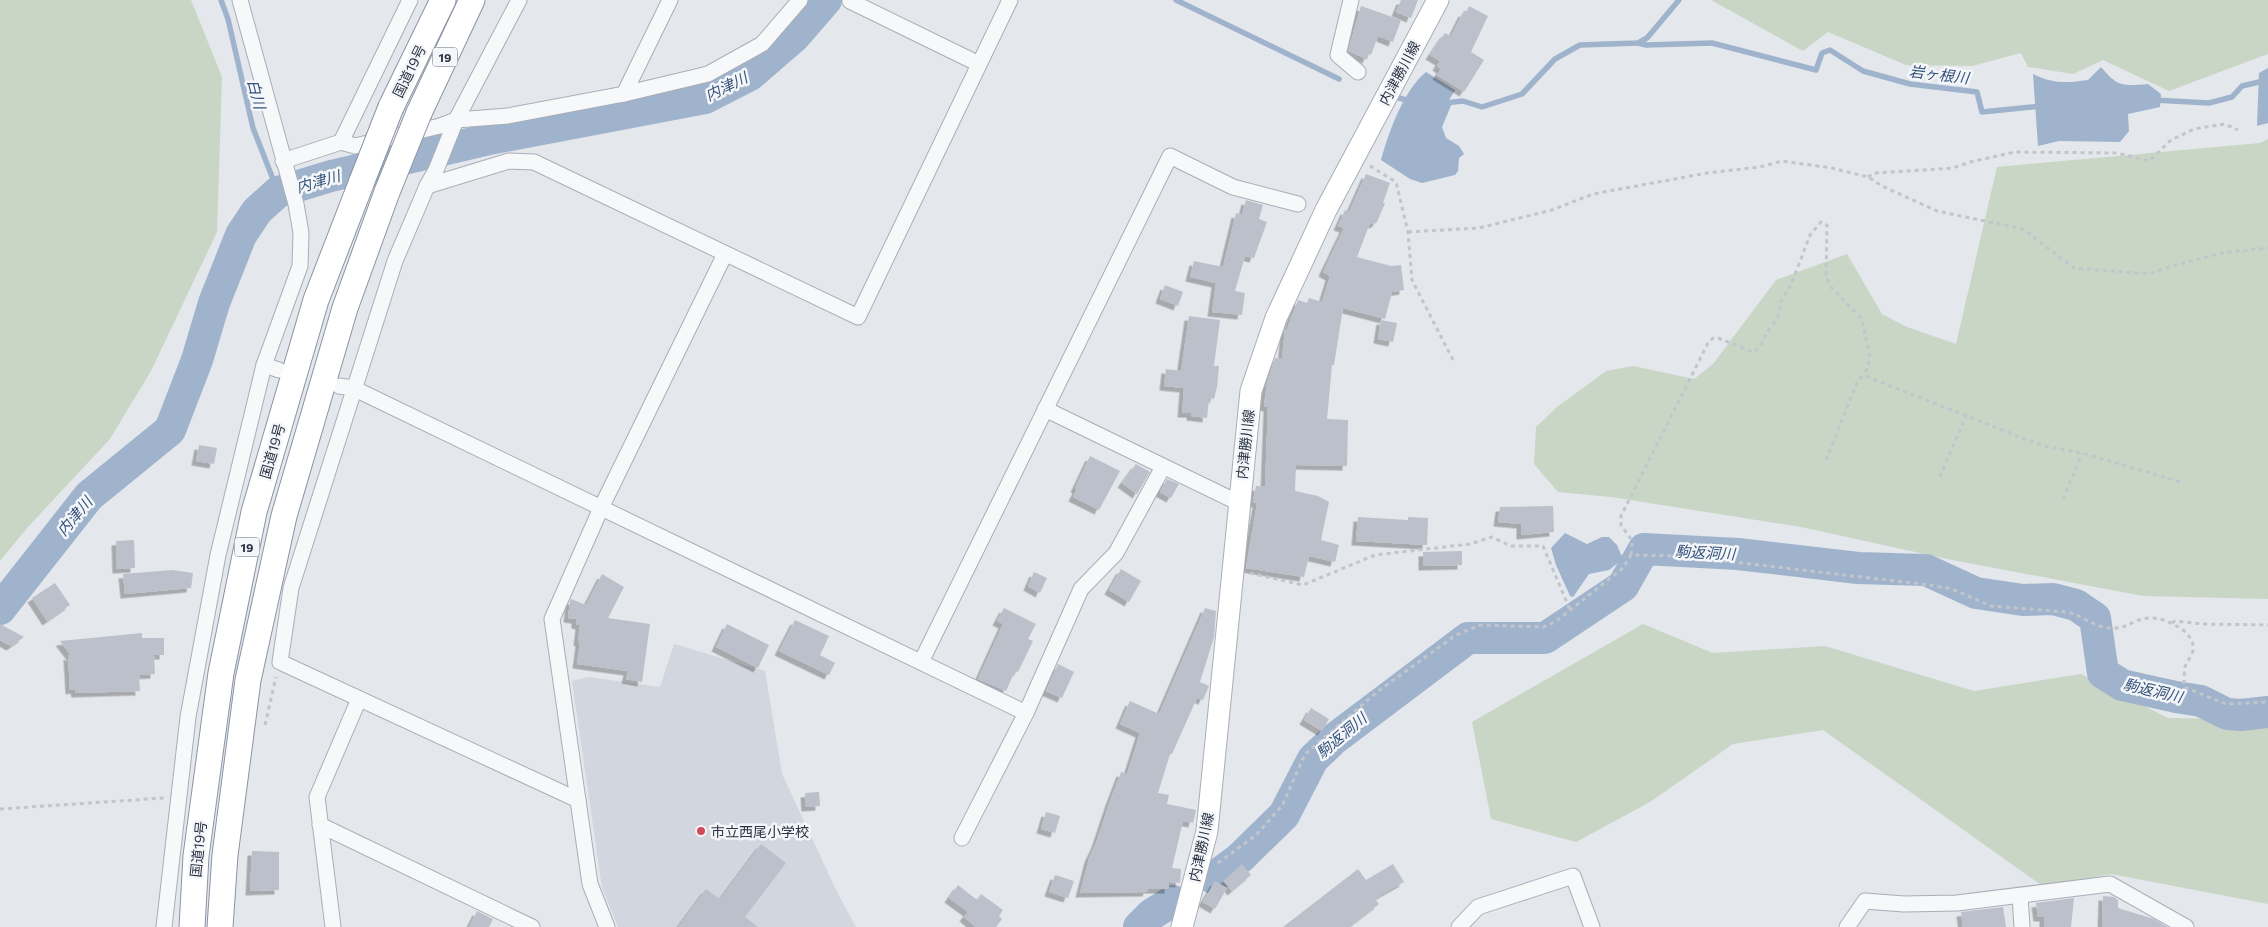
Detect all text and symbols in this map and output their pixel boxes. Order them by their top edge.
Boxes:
street label: 内津勝川線 [1375,38,1423,108]
street label: 国道19号 [389,42,429,100]
road number: 19 [432,48,458,66]
water label: 岩ヶ根川 [1908,61,1972,87]
water label: 内津川 [702,67,752,104]
water label: 白川 [245,77,270,113]
water label: 内津川 [294,166,344,196]
street label: 内津勝川線 [1233,408,1257,480]
street label: 国道19号 [256,422,288,480]
water label: 内津川 [53,491,97,539]
road number: 19 [234,538,260,556]
water label: 駒返洞川 [1675,541,1737,563]
water label: 駒返洞川 [2122,674,2186,706]
water label: 駒返洞川 [1312,708,1371,761]
street label: 内津勝川線 [1185,811,1217,883]
street label: 国道19号 [187,820,209,878]
place label: 市立西尾小学校 [711,823,809,840]
marker: 市立西尾小学校 [695,825,707,837]

